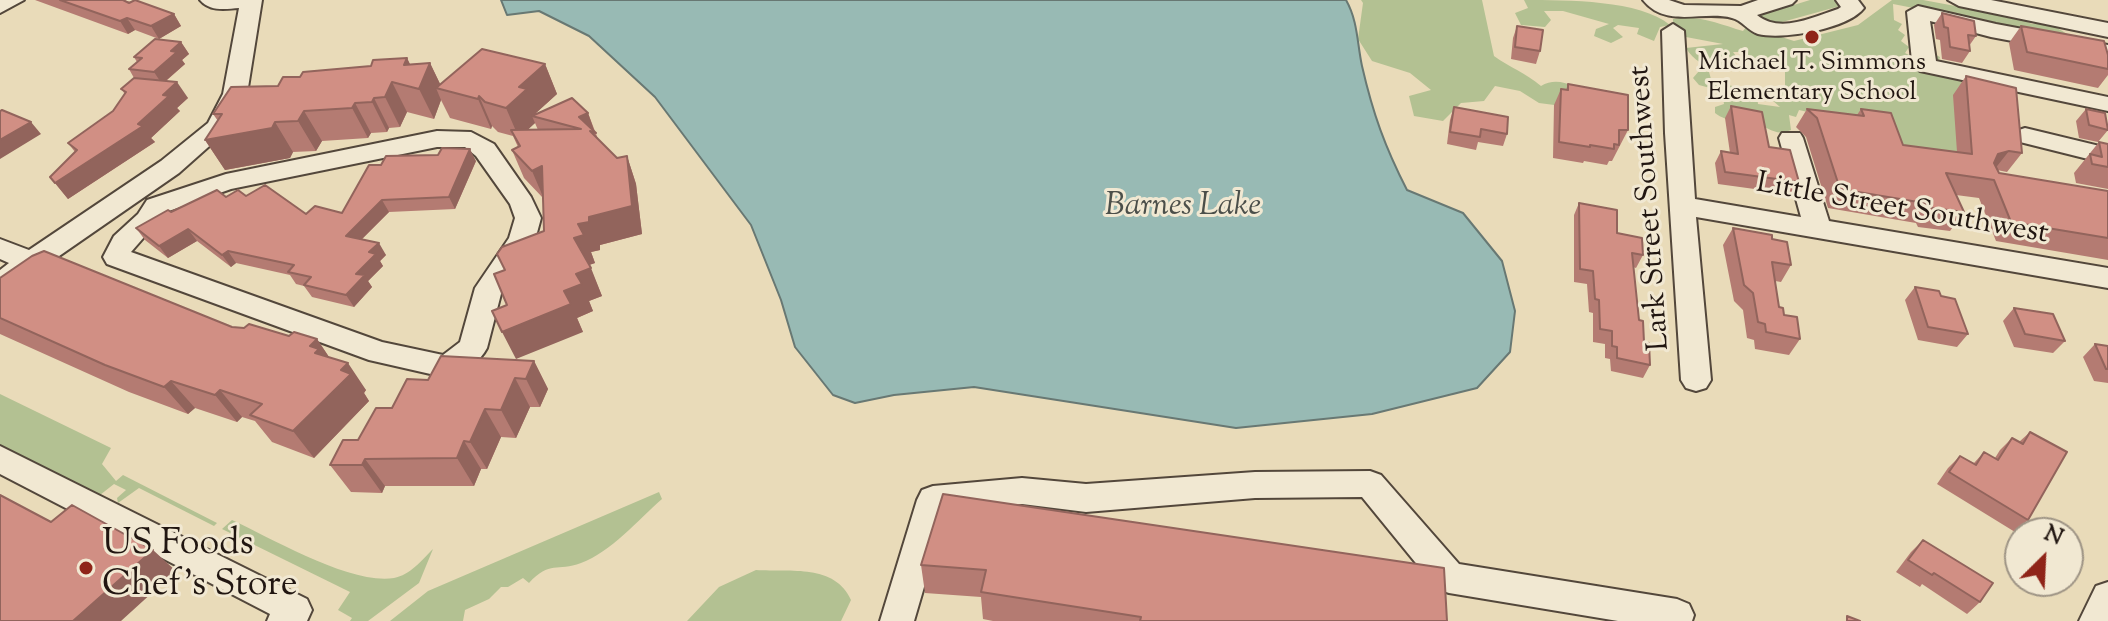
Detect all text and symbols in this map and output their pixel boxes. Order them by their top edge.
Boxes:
marker: Michael T. Simmons Elementary School [1803,28,1821,46]
place label: Michael T. Simmons Elementary School [1698,49,1926,110]
street label: Lark Street Southwest [1624,64,1680,352]
street label: Little Street Southwest [1753,168,2051,254]
water label: Barnes Lake [1105,190,1261,228]
north arrow [2004,517,2084,597]
text: N [2038,519,2067,555]
place label: US Foods Chef's Store [102,525,298,610]
marker: US Foods Chef's Store [77,559,95,577]

